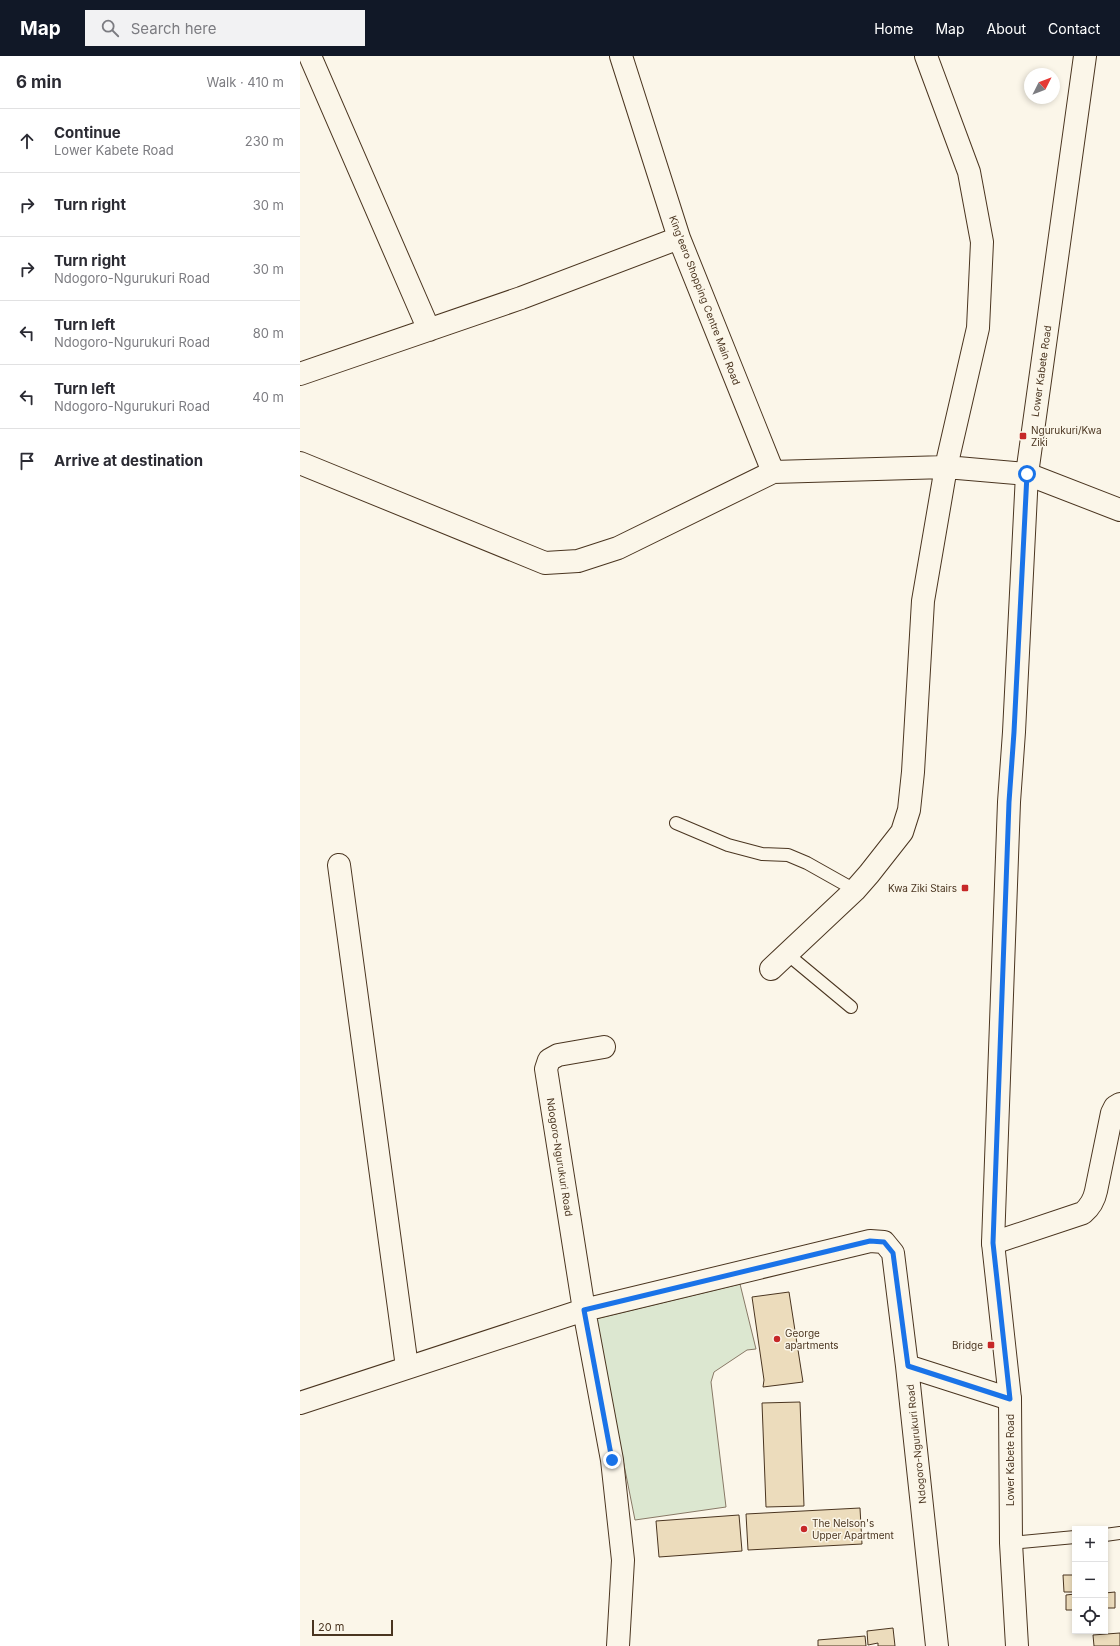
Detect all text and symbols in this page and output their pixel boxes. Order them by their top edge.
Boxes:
search box [85,10,365,46]
text: Map [20,17,61,40]
icon: search [99,17,121,39]
text: Search here [131,19,216,38]
text: Home [874,20,913,37]
text: Map [935,20,965,37]
text: About [987,20,1026,37]
text: Contact [1048,20,1100,37]
north arrow [1024,68,1060,104]
text: 6 min [16,72,62,92]
text: Walk · 410 m [207,74,284,90]
text: Continue [54,123,121,142]
icon: ahead [16,130,38,152]
text: 230 m [245,133,284,149]
text: Lower Kabete Road [54,142,174,158]
icon: right [16,194,38,216]
text: Turn right [54,195,126,214]
text: 30 m [253,197,284,213]
street label: King'eero Shopping Centre Main Road [667,214,743,386]
text: Turn right [54,251,126,270]
icon: right [16,258,38,280]
text: 30 m [253,261,284,277]
text: Ndogoro-Ngurukuri Road [54,270,210,286]
text: Turn left [54,315,115,334]
icon: left [16,322,38,344]
text: 80 m [253,325,284,341]
street label: Lower Kabete Road [1029,325,1053,417]
text: Ndogoro-Ngurukuri Road [54,334,210,350]
text: Turn left [54,379,115,398]
icon: left [16,386,38,408]
text: 40 m [252,389,284,405]
text: Ndogoro-Ngurukuri Road [54,398,210,414]
place label: Ngurukuri/Kwa Ziki [1031,424,1102,448]
marker: Ngurukuri/Kwa Ziki [1018,431,1028,441]
icon: arrive [16,450,38,472]
text: Arrive at destination [54,451,203,470]
route start [1018,465,1036,483]
place label: Kwa Ziki Stairs [888,882,957,894]
marker: Kwa Ziki Stairs [960,883,970,893]
street label: Ndogoro-Ngurukuri Road [545,1097,575,1217]
place label: George apartments [785,1327,839,1351]
marker: George apartments [772,1334,782,1344]
place label: Bridge [952,1339,983,1351]
marker: Bridge [986,1340,996,1350]
street label: Ndogoro-Ngurukuri Road [904,1384,928,1504]
street label: Lower Kabete Road [1004,1414,1016,1506]
route end [603,1451,621,1469]
place label: The Nelson's Upper Apartment [812,1517,895,1541]
marker: The Nelson's Upper Apartment [799,1524,809,1534]
map controls [1072,1526,1108,1634]
button: + [1072,1526,1108,1562]
button: − [1072,1562,1108,1598]
button: locate [1072,1598,1108,1634]
scale bar [312,1618,393,1637]
text: 20 m [318,1620,344,1634]

